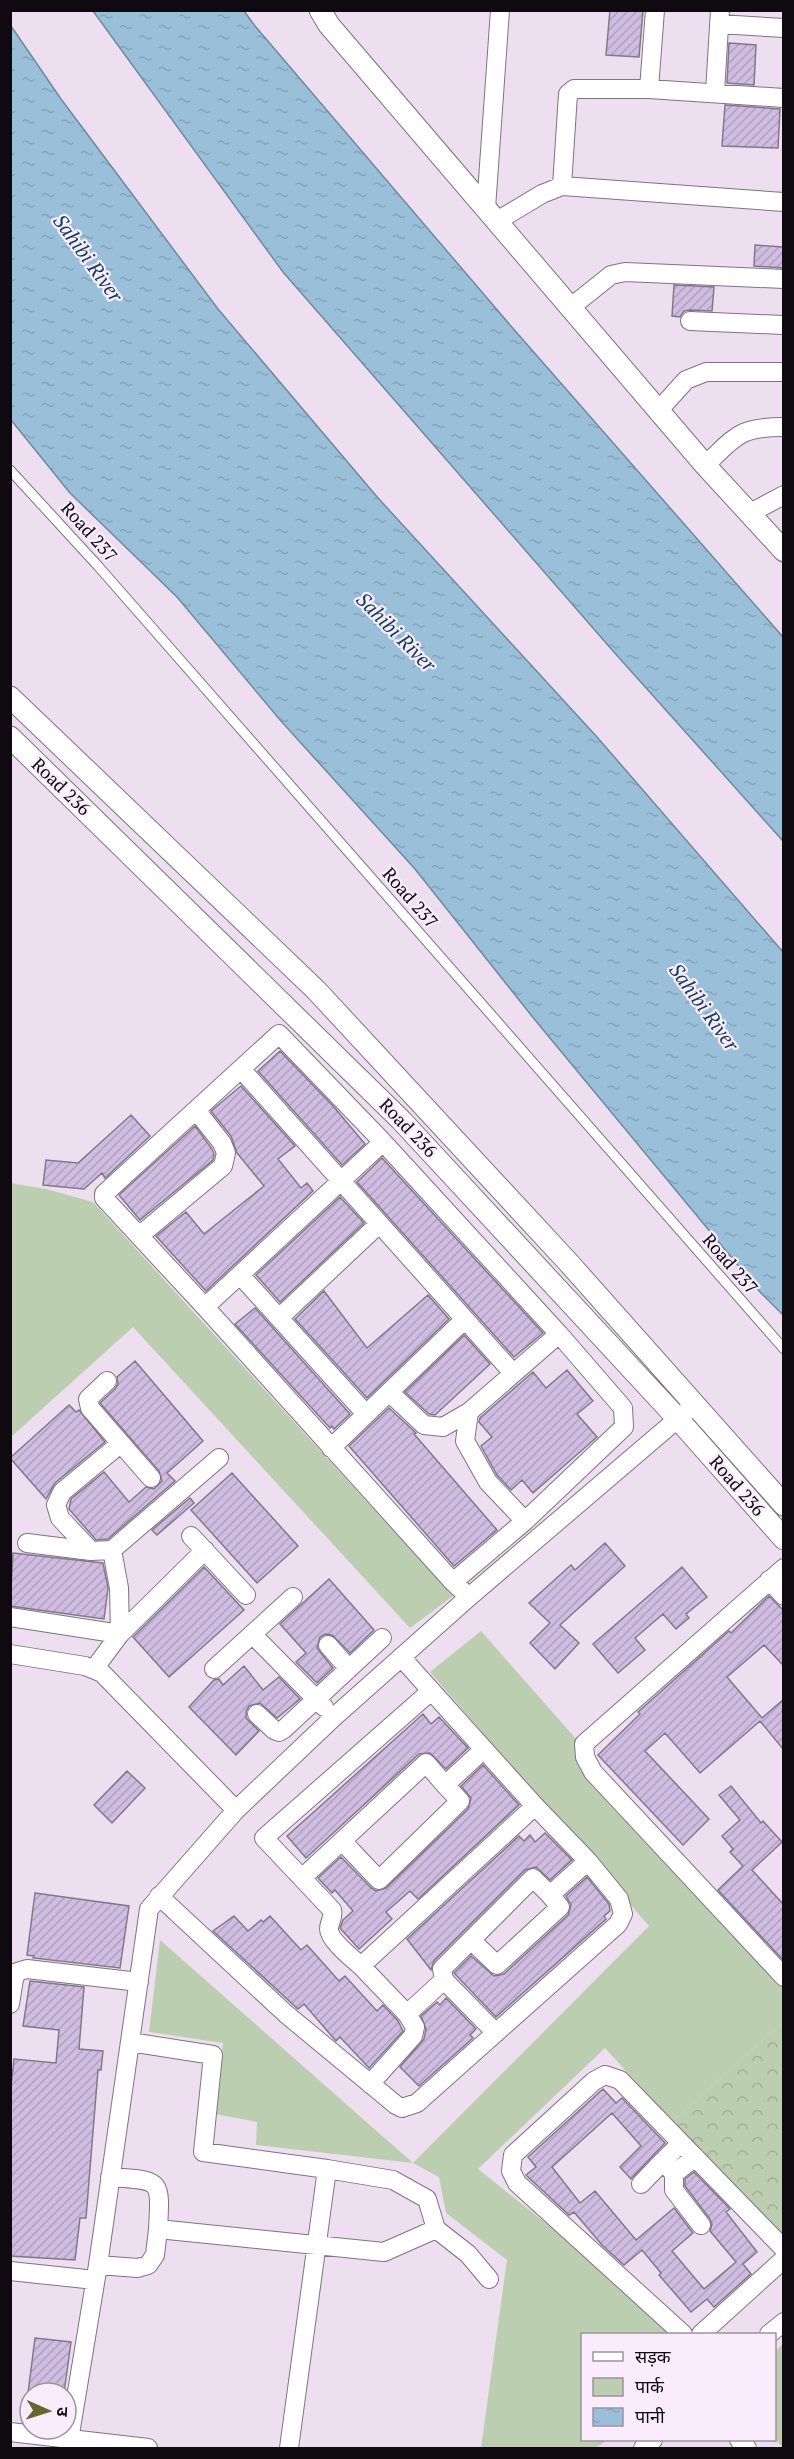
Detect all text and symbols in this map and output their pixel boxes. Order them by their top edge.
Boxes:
water label: Sahibi River [47,208,130,308]
street label: Road 237 [56,496,123,567]
water label: Sahibi River [351,586,443,678]
street label: Road 236 [27,752,97,821]
street label: Road 237 [378,862,444,933]
water label: Sahibi River [663,957,746,1057]
street label: Road 236 [375,1093,443,1162]
street label: Road 237 [698,1228,764,1299]
street label: Road 236 [705,1450,771,1521]
legend [581,2333,776,2441]
text: सड़क [635,2344,672,2368]
text: पार्क [635,2374,665,2398]
north arrow [18,2381,78,2441]
text: पानी [635,2404,665,2428]
text: उ [52,2407,74,2418]

